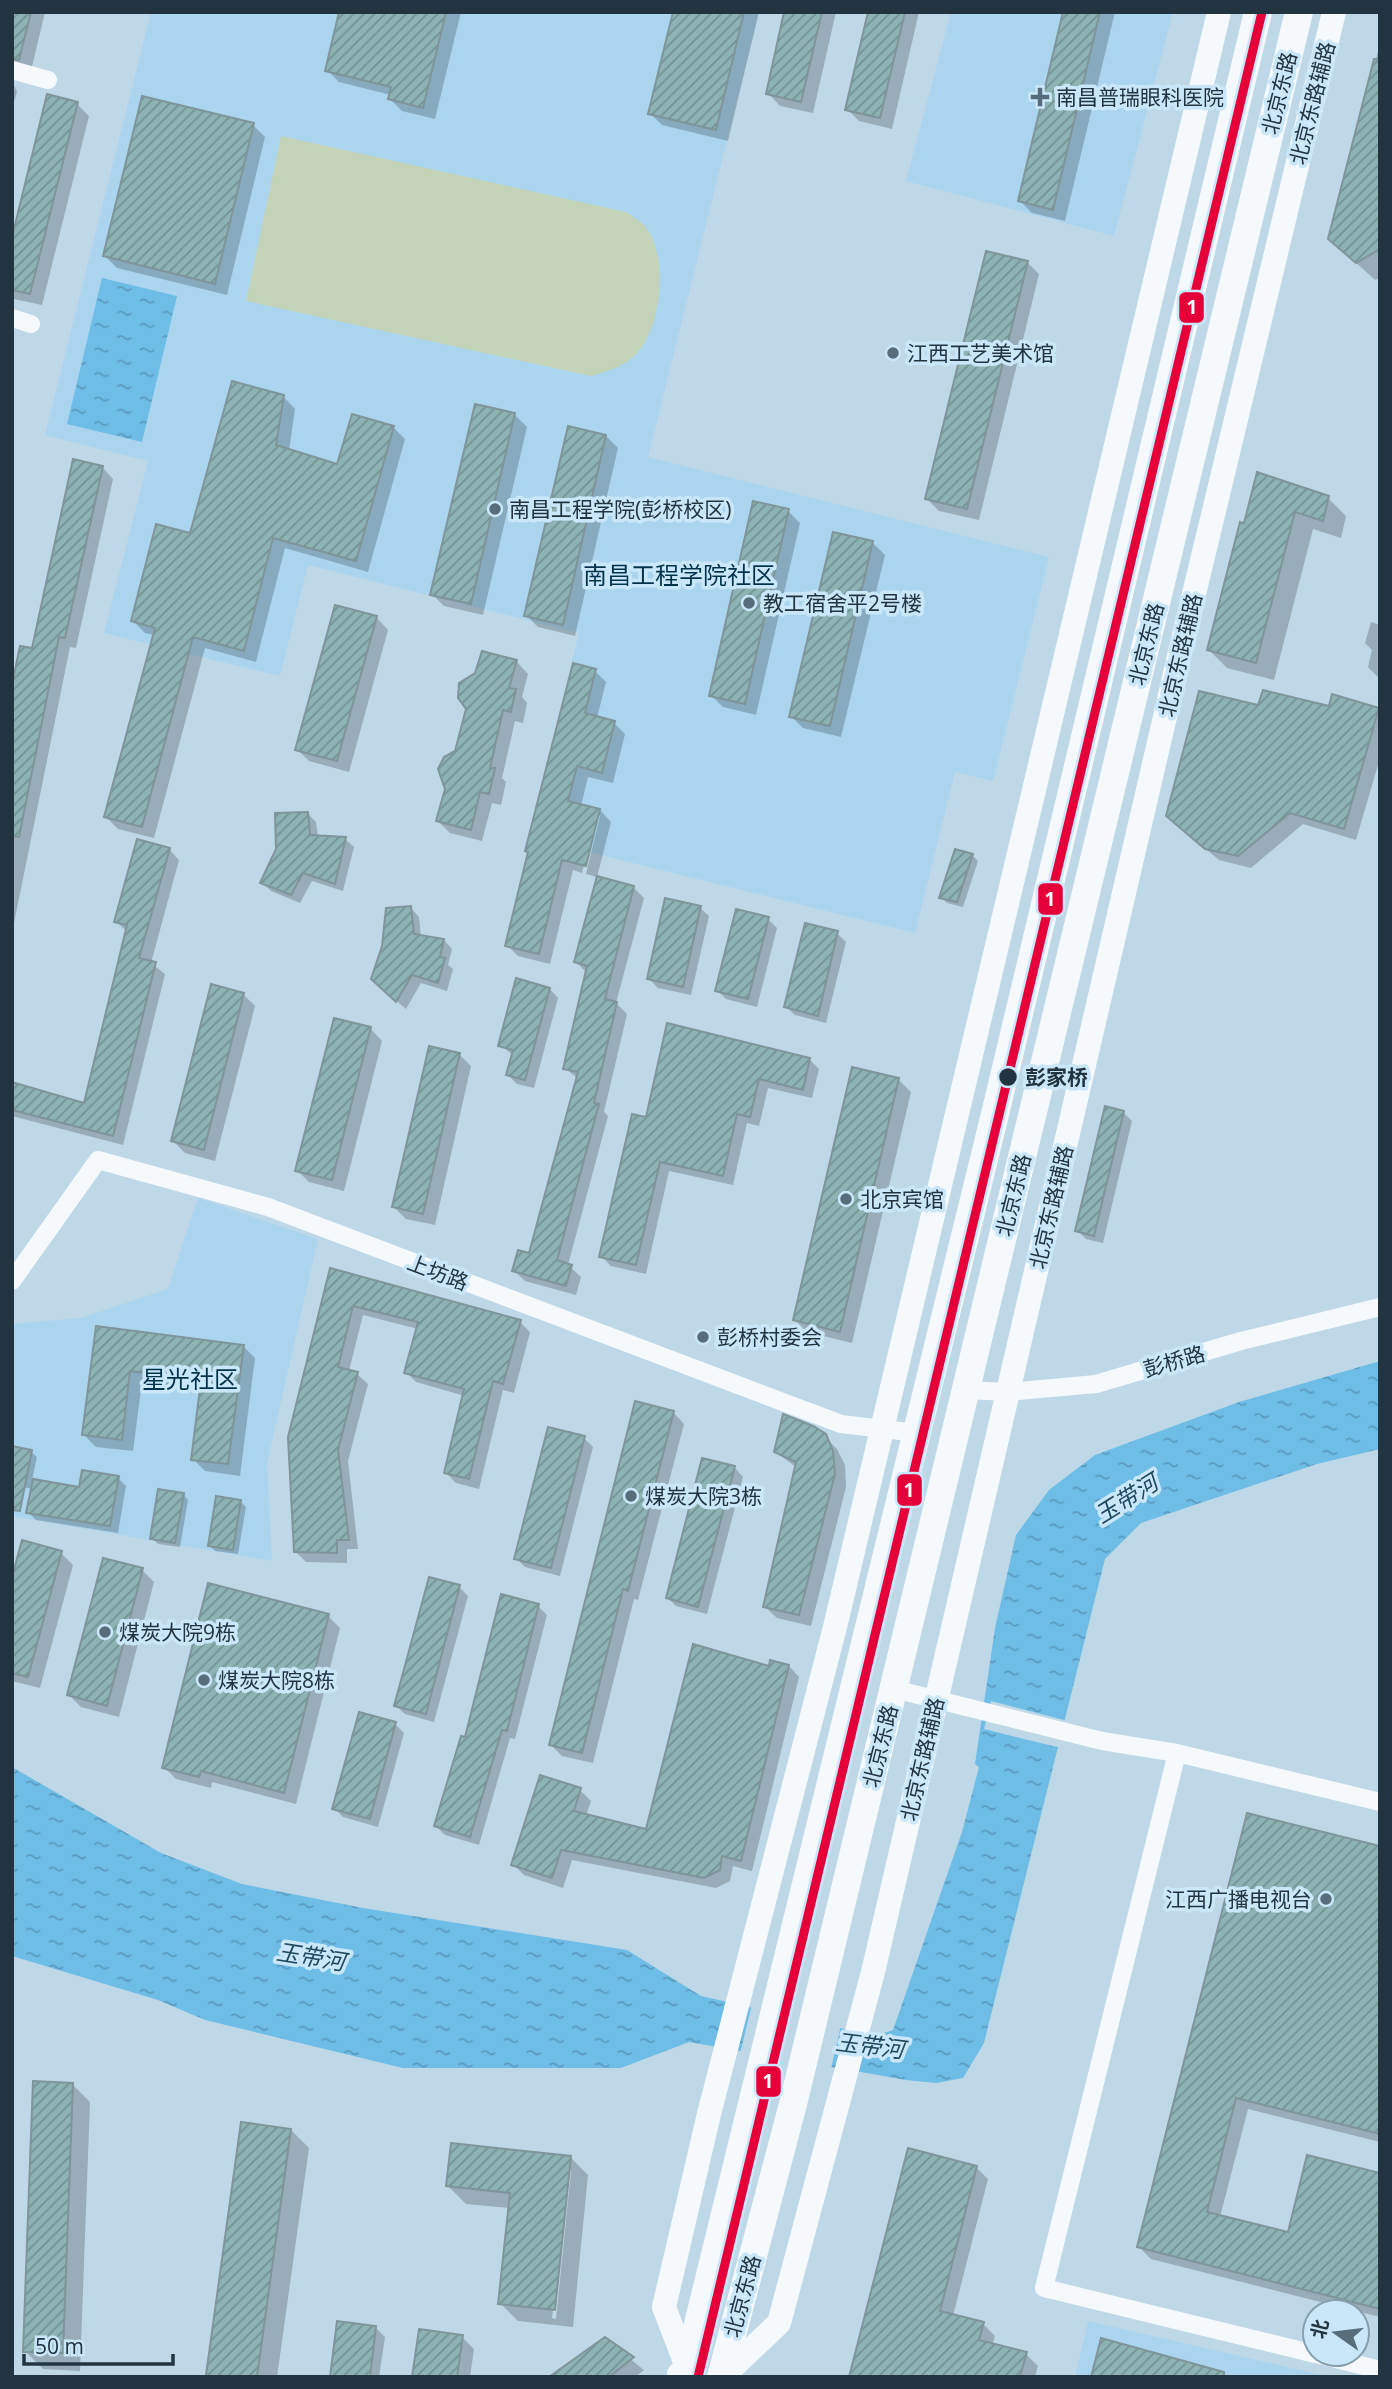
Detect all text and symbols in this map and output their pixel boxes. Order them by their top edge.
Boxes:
street label: 北京东路辅路 [1283,38,1341,168]
street label: 北京东路 [1255,49,1303,137]
place label: 南昌普瑞眼科医院 [1056,83,1224,111]
marker: 南昌普瑞眼科医院 [1030,87,1050,107]
line badge: 1 [1178,291,1205,324]
text: 1 [1187,294,1197,320]
place label: 江西工艺美术馆 [907,339,1054,367]
marker: 江西工艺美术馆 [885,345,901,361]
place label: 南昌工程学院(彭桥校区) [509,495,731,523]
marker: 南昌工程学院(彭桥校区) [487,501,503,517]
district label: 南昌工程学院社区 [583,558,775,591]
place label: 教工宿舍平2号楼 [763,589,922,617]
street label: 北京东路辅路 [1152,590,1208,720]
marker: 教工宿舍平2号楼 [741,595,757,611]
street label: 北京东路 [1122,600,1170,688]
line badge: 1 [1037,882,1064,916]
text: 1 [1045,886,1055,912]
place label: 彭家桥 [1025,1063,1088,1091]
marker: 彭家桥 [997,1066,1019,1088]
street label: 北京东路辅路 [1023,1142,1079,1272]
street label: 北京东路 [989,1151,1037,1239]
place label: 北京宾馆 [860,1185,944,1213]
marker: 北京宾馆 [838,1191,854,1207]
street label: 上坊路 [404,1248,472,1296]
place label: 彭桥村委会 [717,1323,822,1351]
marker: 彭桥村委会 [695,1329,711,1345]
street label: 彭桥路 [1140,1339,1208,1383]
district label: 星光社区 [142,1362,238,1395]
water label: 玉带河 [1088,1464,1167,1530]
line badge: 1 [896,1473,923,1507]
text: 1 [904,1477,914,1503]
place label: 煤炭大院3栋 [645,1482,762,1510]
marker: 煤炭大院3栋 [623,1488,639,1504]
place label: 煤炭大院9栋 [119,1618,236,1646]
marker: 煤炭大院9栋 [97,1624,113,1640]
place label: 煤炭大院8栋 [218,1666,335,1694]
marker: 煤炭大院8栋 [196,1672,212,1688]
street label: 北京东路辅路 [894,1694,950,1824]
street label: 北京东路 [856,1702,904,1790]
place label: 江西广播电视台 [1165,1885,1312,1913]
marker: 江西广播电视台 [1318,1891,1334,1907]
water label: 玉带河 [274,1935,352,1978]
water label: 玉带河 [834,2025,910,2066]
line badge: 1 [755,2065,782,2098]
text: 1 [763,2068,773,2094]
street label: 北京东路 [718,2252,766,2340]
north arrow [1301,2298,1371,2368]
text: 北 [1305,2317,1334,2341]
scale bar [24,2322,173,2366]
text: 50 m [35,2332,84,2360]

